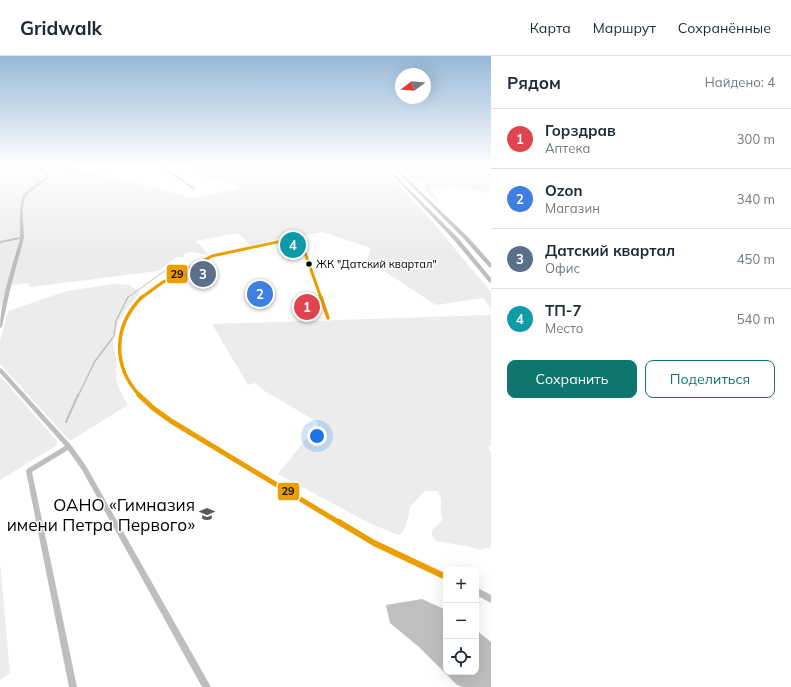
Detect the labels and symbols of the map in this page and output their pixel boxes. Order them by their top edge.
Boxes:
north arrow [395,68,431,104]
pin: 4 [280,230,306,260]
place label: ЖК "Датский квартал" [316,257,437,271]
pin: 3 [190,259,216,289]
marker: ЖК "Датский квартал" [304,259,314,269]
line badge: 29 [166,264,188,284]
text: 29 [170,267,184,281]
pin: 2 [247,279,273,309]
pin: 1 [294,292,320,322]
your location [307,426,327,446]
line badge: 29 [277,482,300,501]
text: 29 [281,484,295,498]
place label: ОАНО «Гимназия имени Петра Первого» [7,494,195,535]
school or university icon: ОАНО «Гимназия имени Петра Первого» [198,505,216,523]

